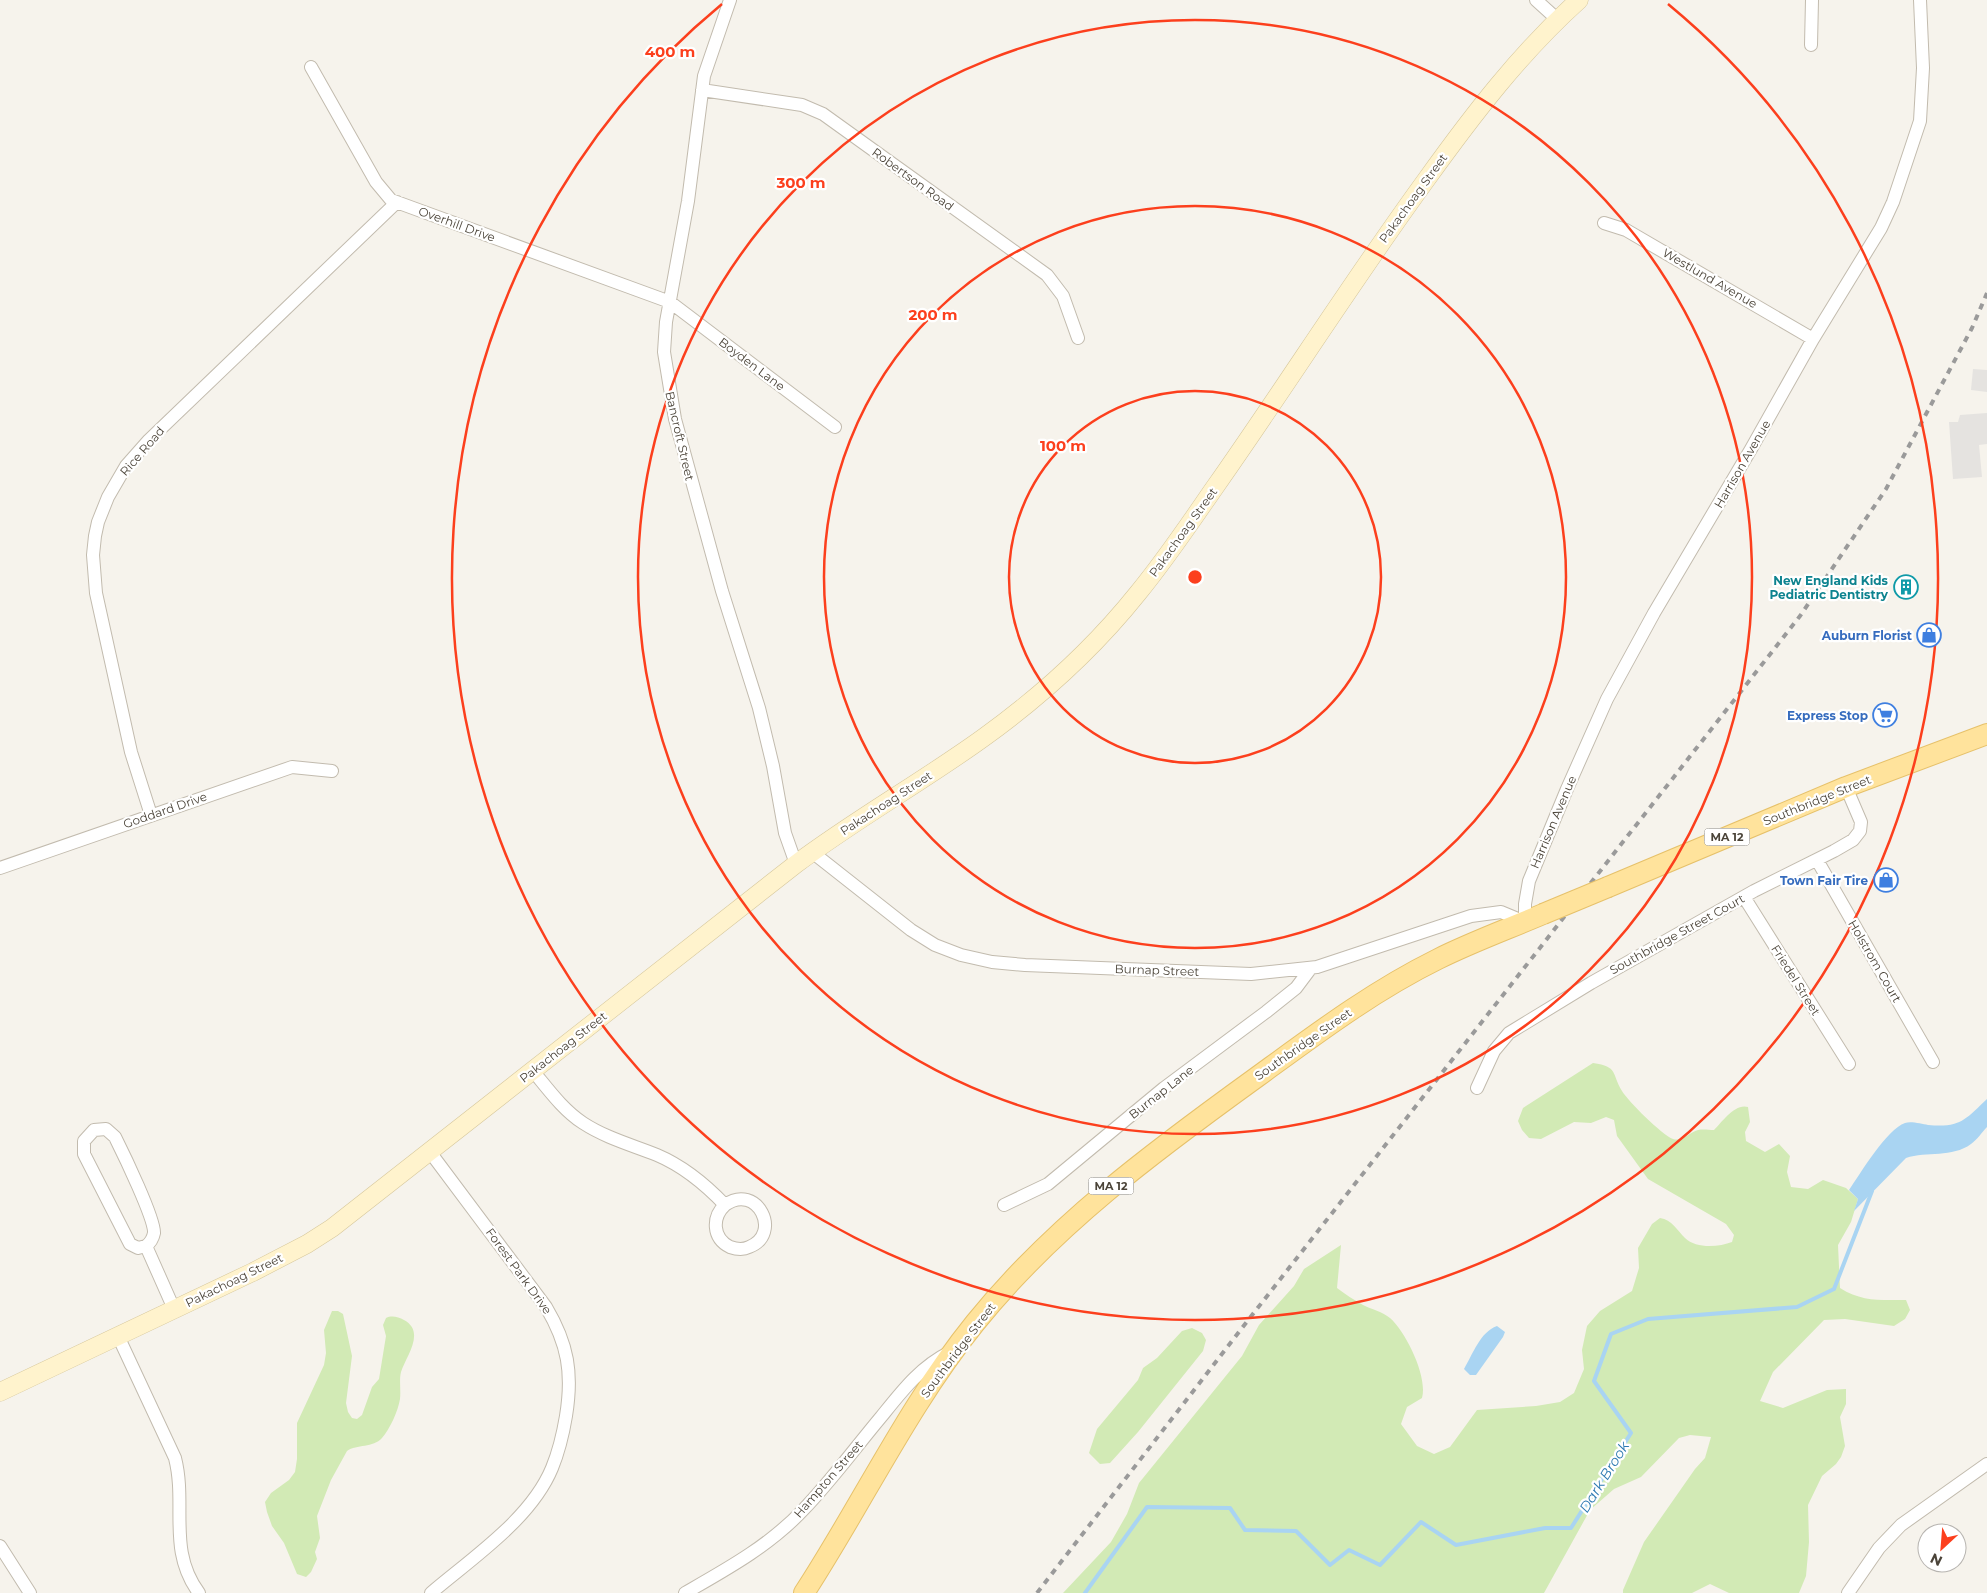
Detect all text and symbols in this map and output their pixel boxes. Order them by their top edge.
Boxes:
text: 400 m [645,42,695,61]
street label: Robertson Road [869,144,957,214]
street label: Pakachoag Street [1376,150,1450,246]
text: 300 m [775,173,826,192]
street label: Overhill Drive [417,203,497,245]
street label: Westlund Avenue [1660,245,1760,311]
text: 200 m [908,305,958,324]
street label: Boyden Lane [716,334,788,394]
street label: Bancroft Street [662,390,698,482]
street label: Harrison Avenue [1711,417,1773,511]
street label: Rice Road [117,423,167,479]
text: 100 m [1040,436,1086,455]
street label: Pakachoag Street [1146,484,1220,580]
centre of rings [1186,568,1204,586]
place label: New England Kids Pediatric Dentistry [1769,573,1889,602]
building icon: New England Kids Pediatric Dentistry [1893,574,1919,600]
shop icon: Auburn Florist [1916,622,1942,648]
place label: Auburn Florist [1821,628,1913,643]
supermarket icon: Express Stop [1872,702,1898,728]
place label: Express Stop [1787,708,1868,723]
street label: Pakachoag Street [837,768,935,838]
street label: Southbridge Street [1761,771,1873,829]
street label: Harrison Avenue [1527,773,1579,871]
street label: Goddard Drive [121,789,209,831]
road number: MA 12 [1704,829,1750,846]
shop icon: Town Fair Tire [1873,867,1899,893]
place label: Town Fair Tire [1780,873,1868,888]
street label: Southbridge Street Court [1607,891,1747,977]
street label: Holstrom Court [1845,917,1905,1005]
street label: Friedel Street [1768,942,1824,1018]
street label: Burnap Street [1114,961,1200,979]
street label: Southbridge Street [1252,1005,1355,1083]
street label: Pakachoag Street [516,1008,610,1086]
street label: Burnap Lane [1126,1062,1196,1122]
road number: MA 12 [1088,1178,1134,1194]
street label: Forest Park Drive [483,1225,555,1317]
street label: Pakachoag Street [183,1250,285,1310]
street label: Southbridge Street [917,1299,999,1400]
street label: Hampton Street [790,1437,866,1521]
water label: Dark Brook [1575,1438,1633,1516]
north arrow [1917,1523,1967,1573]
text: N [1927,1549,1945,1570]

